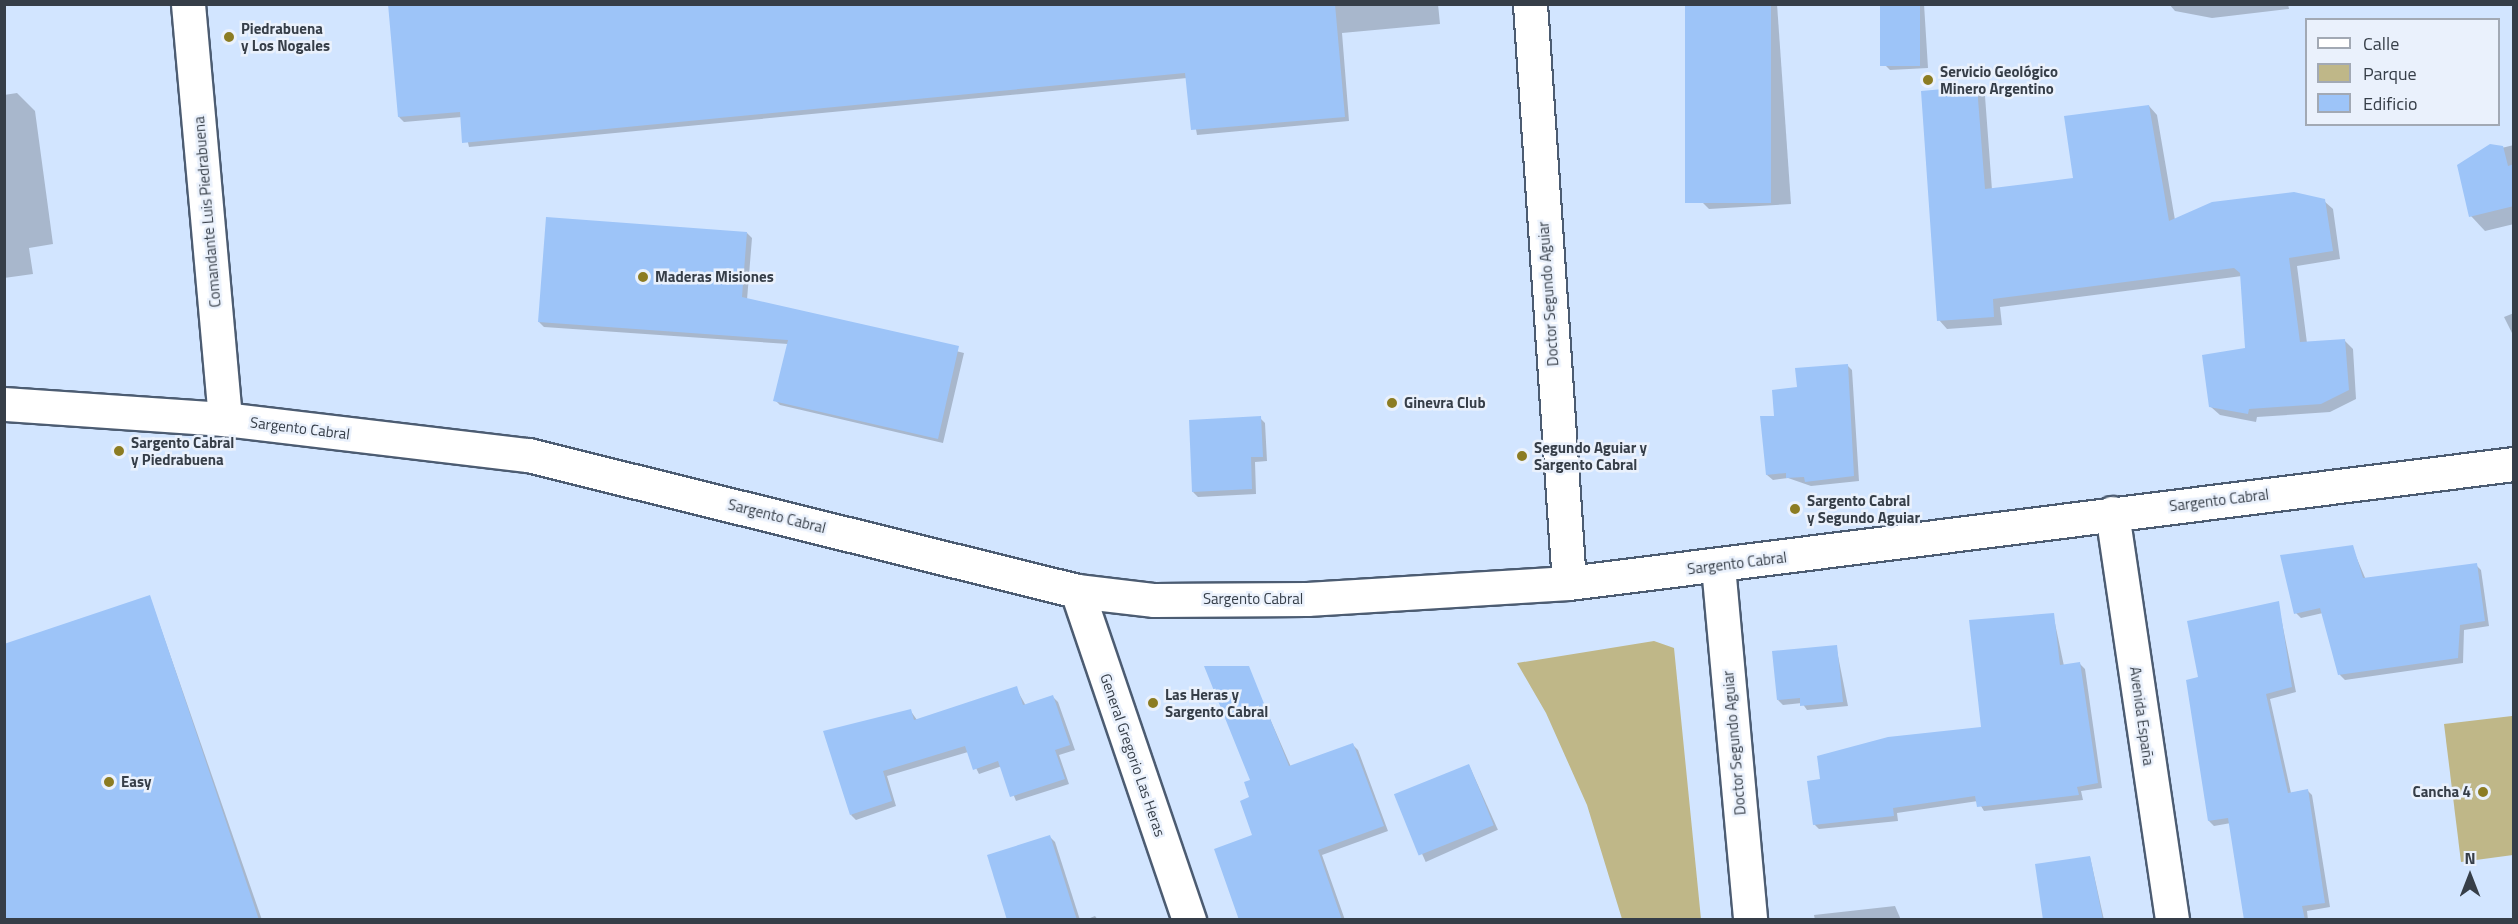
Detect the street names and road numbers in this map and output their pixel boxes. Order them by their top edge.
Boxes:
street label: Comandante Luis Piedrabuena [190,116,224,308]
street label: Doctor Segundo Aguiar [1534,221,1562,367]
street label: Sargento Cabral [249,413,351,443]
street label: Sargento Cabral [2168,485,2270,515]
street label: Sargento Cabral [726,495,828,537]
street label: Sargento Cabral [1686,548,1788,578]
street label: Sargento Cabral [1203,590,1303,608]
street label: Avenida España [2126,665,2158,767]
street label: Doctor Segundo Aguiar [1719,670,1749,816]
street label: General Gregorio Las Heras [1097,671,1169,839]

